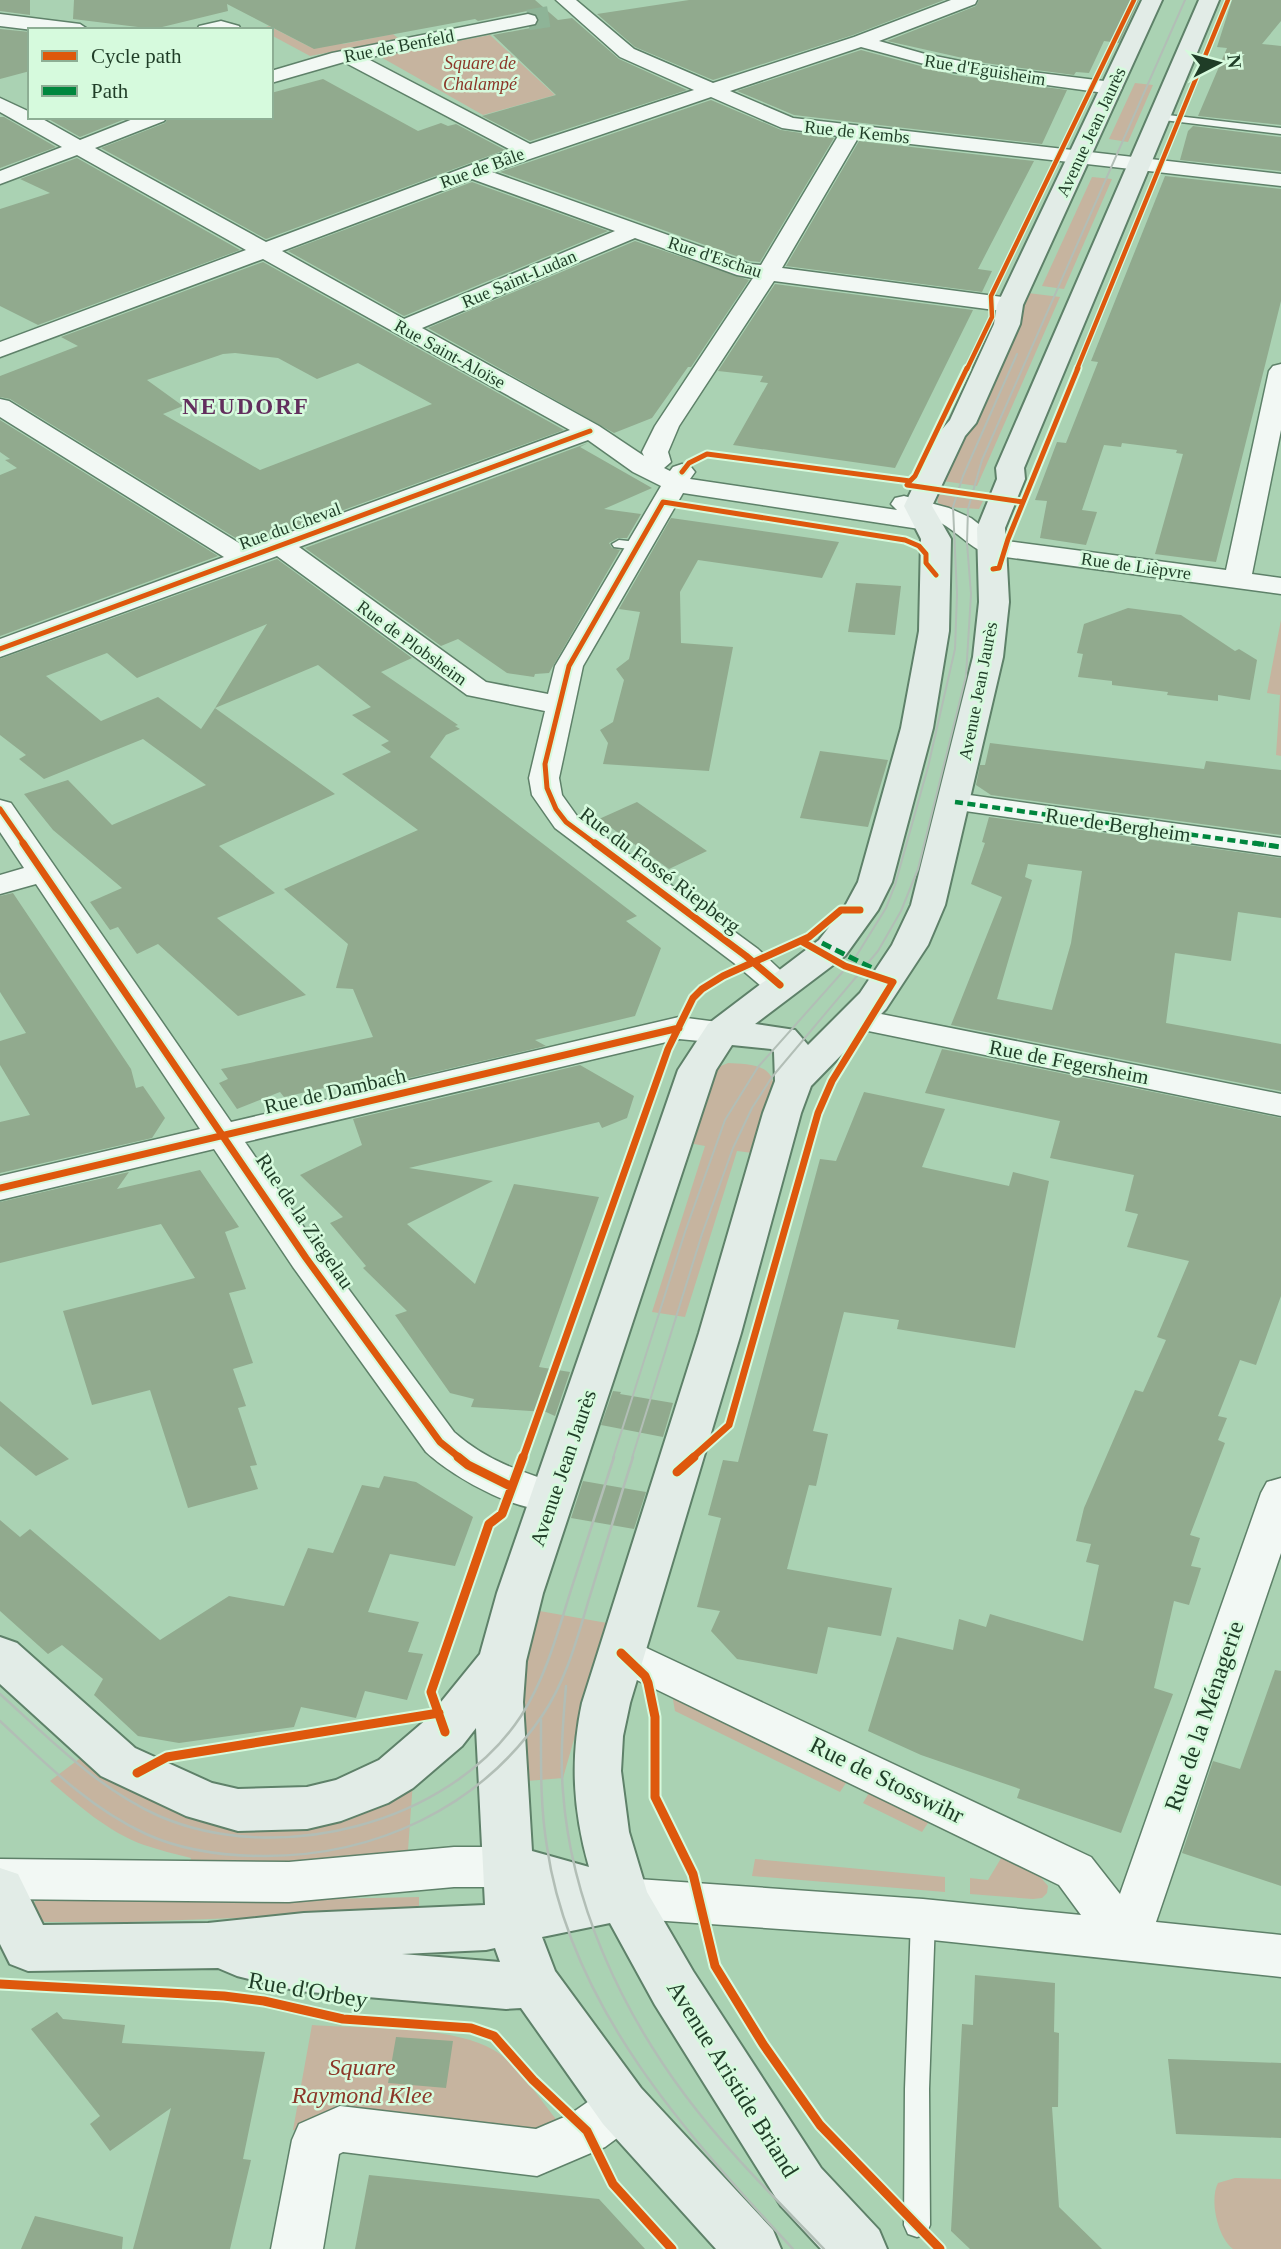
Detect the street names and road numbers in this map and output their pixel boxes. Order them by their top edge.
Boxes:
street label: Rue de Benfeld [342,26,456,66]
street label: Rue d'Eguisheim [923,51,1047,89]
street label: Avenue Jean Jaurès [1052,64,1130,200]
street label: Rue de Kembs [803,117,911,147]
street label: Rue de Bâle [437,144,527,192]
street label: Rue d'Eschau [665,232,765,282]
street label: Rue Saint-Ludan [459,246,579,312]
street label: Rue Saint-Aloïse [391,315,509,393]
street label: Rue du Cheval [236,498,344,554]
street label: Rue de Lièpvre [1080,548,1192,584]
street label: Rue de Plobsheim [353,596,471,690]
street label: Avenue Jean Jaurès [955,620,1001,762]
street label: Rue du Fossé Riepberg [575,802,745,939]
street label: Rue de Bergheim [1044,803,1192,847]
street label: Rue de Fegersheim [987,1035,1151,1089]
street label: Rue de Dambach [262,1063,409,1119]
street label: Rue de la Ziegelau [251,1149,359,1294]
street label: Avenue Jean Jaurès [525,1387,601,1549]
street label: Rue de la Ménagerie [1159,1618,1249,1814]
street label: Rue de Stosswihr [806,1731,968,1829]
street label: Rue d'Orbey [246,1967,370,2013]
street label: Avenue Aristide Briand [662,1976,804,2182]

